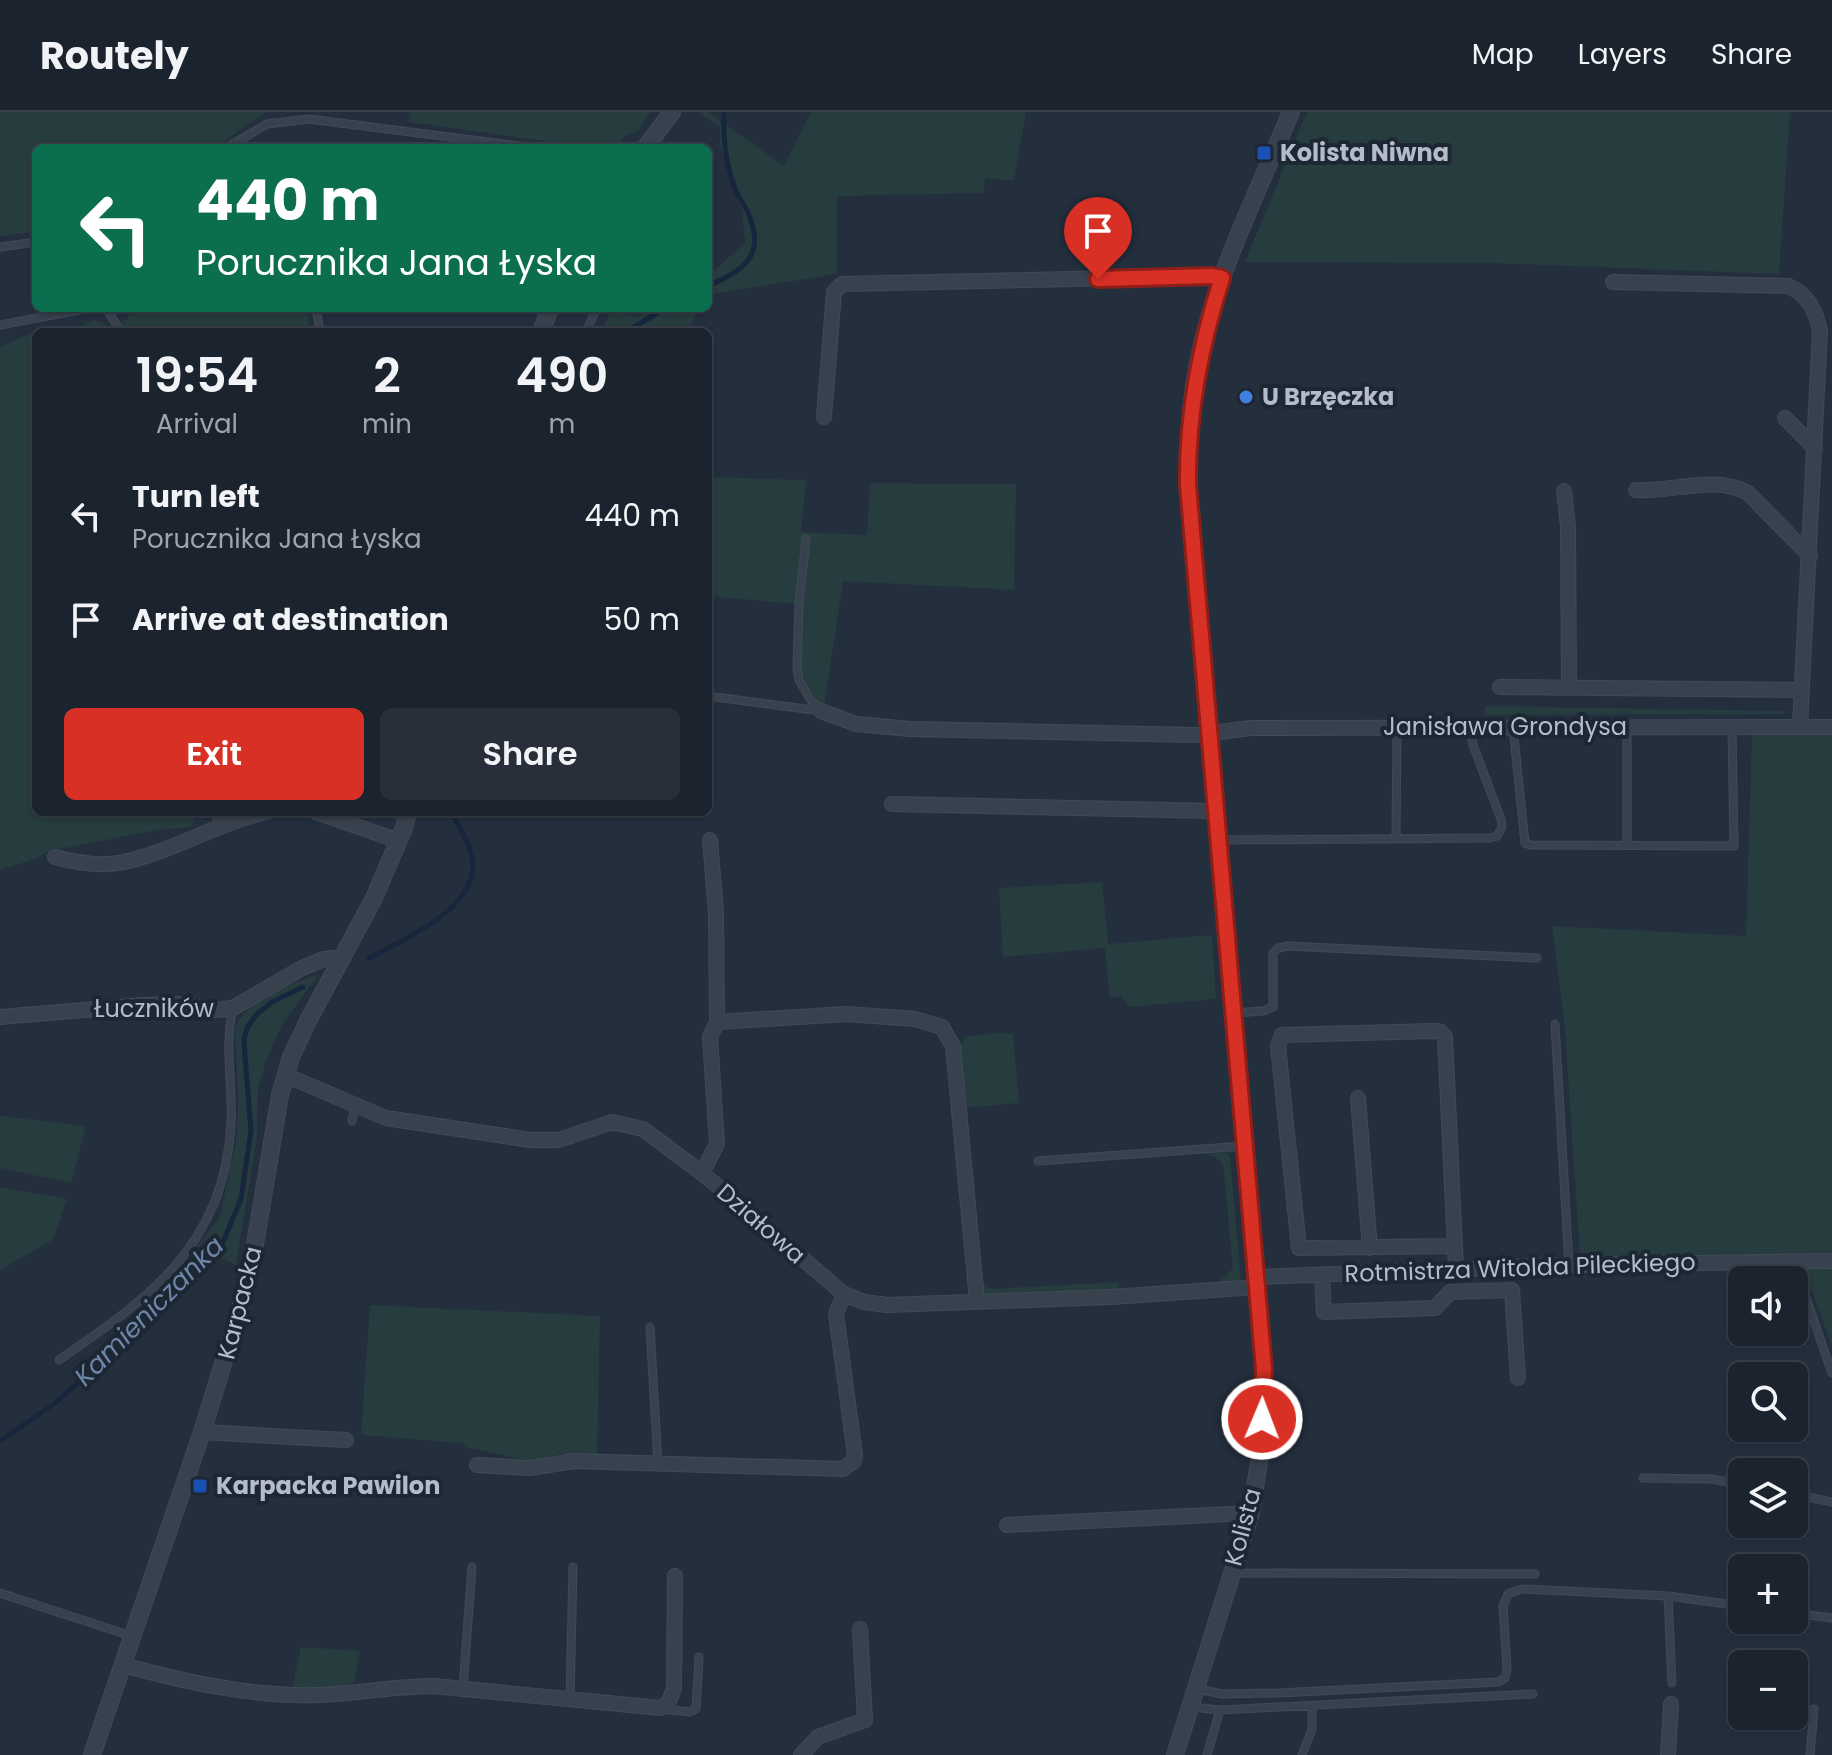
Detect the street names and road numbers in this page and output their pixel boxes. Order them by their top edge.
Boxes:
street label: Janisława Grondysa [1383,710,1627,743]
street label: Łuczników [94,992,214,1025]
street label: Działowa [710,1176,813,1271]
street label: Karpacka [210,1243,269,1363]
street label: Rotmistrza Witolda Pileckiego [1344,1245,1696,1290]
street label: Kolista [1216,1484,1269,1569]

